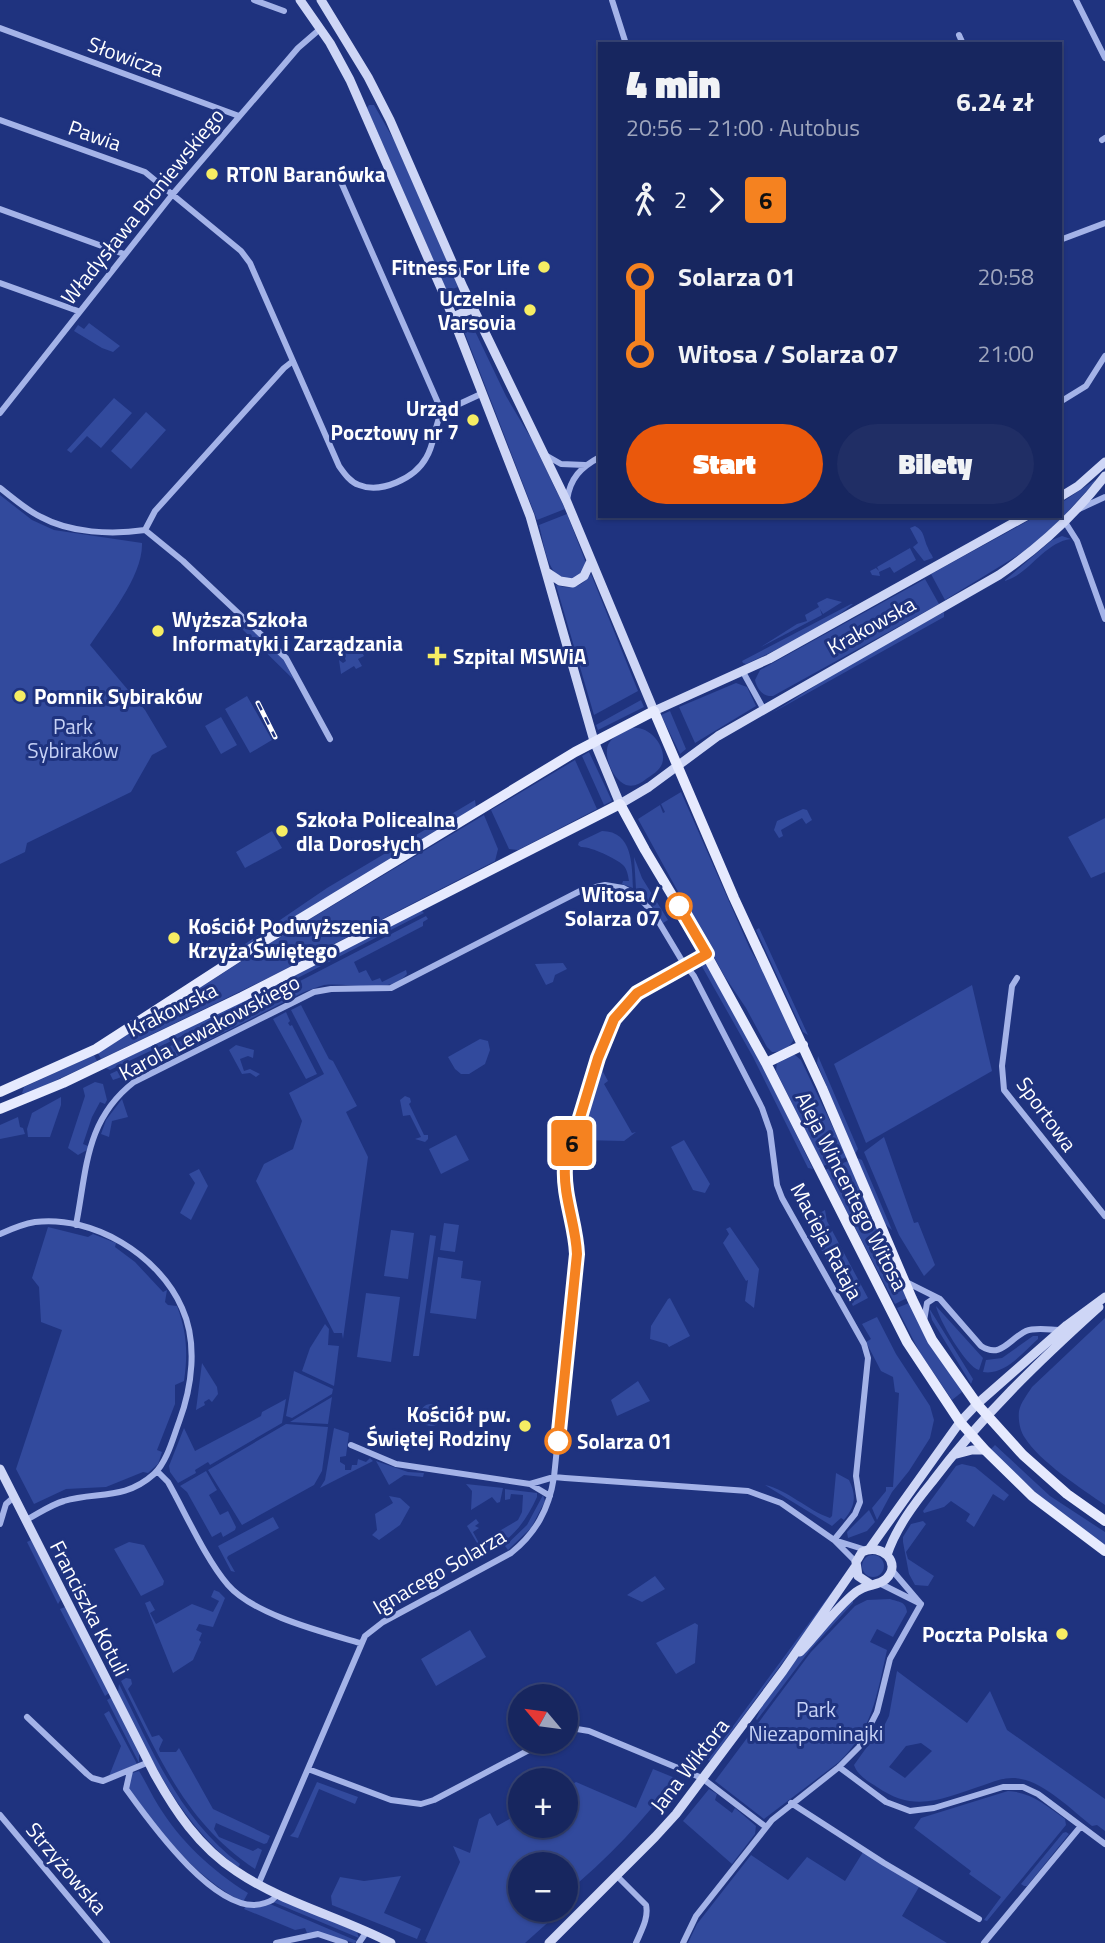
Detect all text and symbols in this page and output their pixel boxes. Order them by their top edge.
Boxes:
street label: Słowicza [84,28,169,85]
text: 4 min [626,55,720,113]
text: 6.24 zł [956,82,1034,121]
street label: Władysława Broniewskiego [53,101,231,311]
text: 20:56 – 21:00 · Autobus [626,110,860,145]
street label: Pawia [64,111,126,159]
place label: RTON Baranówka [226,158,386,190]
marker: RTON Baranówka [204,166,220,182]
icon: walk [626,181,664,219]
icon: forward [697,181,735,219]
text: 2 [674,182,687,217]
text: 6 [759,182,772,218]
place label: Fitness For Life [391,251,530,283]
text: Solarza 01 [678,257,796,296]
marker: Fitness For Life [536,259,552,275]
text: 20:58 [977,259,1034,294]
place label: Uczelnia Varsovia [438,282,516,338]
marker: Uczelnia Varsovia [522,302,538,318]
text: Witosa / Solarza 07 [678,334,899,373]
text: 21:00 [977,336,1034,371]
place label: Urząd Pocztowy nr 7 [331,392,459,448]
marker: Urząd Pocztowy nr 7 [465,412,481,428]
button: Start [626,424,823,504]
button: Bilety [837,424,1034,504]
street label: Krakowska [821,587,921,662]
place label: Wyższa Szkoła Informatyki i Zarządzania [172,603,403,659]
marker: Wyższa Szkoła Informatyki i Zarządzania [150,623,166,639]
place label: Szpital MSWiA [453,640,587,672]
marker: Szpital MSWiA [427,646,447,666]
place label: Pomnik Sybiraków [34,680,203,712]
marker: Pomnik Sybiraków [12,688,28,704]
park label: Park Sybiraków [27,710,119,766]
place label: Szkoła Policealna dla Dorosłych [296,803,456,859]
marker: Szkoła Policealna dla Dorosłych [274,823,290,839]
place label: Witosa / Solarza 07 [565,878,660,934]
marker: Witosa / Solarza 07 [666,893,692,919]
place label: Kościół Podwyższenia Krzyża Świętego [188,910,389,966]
marker: Kościół Podwyższenia Krzyża Świętego [166,930,182,946]
street label: Karola Lewakowskiego [113,966,305,1088]
street label: Krakowska [122,973,223,1045]
street label: Sportowa [1009,1070,1085,1158]
street label: Aleja Wincentego Witosa [788,1086,916,1296]
line badge: 6 [549,1120,595,1166]
text: 6 [565,1125,579,1161]
street label: Macieja Rataja [783,1177,872,1306]
place label: Kościół pw. Świętej Rodziny [366,1398,511,1454]
marker: Kościół pw. Świętej Rodziny [517,1418,533,1434]
place label: Solarza 01 [577,1425,672,1457]
marker: Solarza 01 [545,1428,571,1454]
street label: Ignacego Solarza [367,1520,512,1622]
street label: Franciszka Kotuli [42,1535,138,1681]
place label: Poczta Polska [922,1618,1048,1650]
marker: Poczta Polska [1054,1626,1070,1642]
north arrow [508,1684,578,1754]
map controls [508,1684,578,1922]
park label: Park Niezapominajki [749,1693,883,1749]
street label: Jana Wiktora [642,1710,737,1819]
button: + [508,1768,578,1838]
street label: Strzyżowska [19,1815,116,1922]
button: − [508,1852,578,1922]

